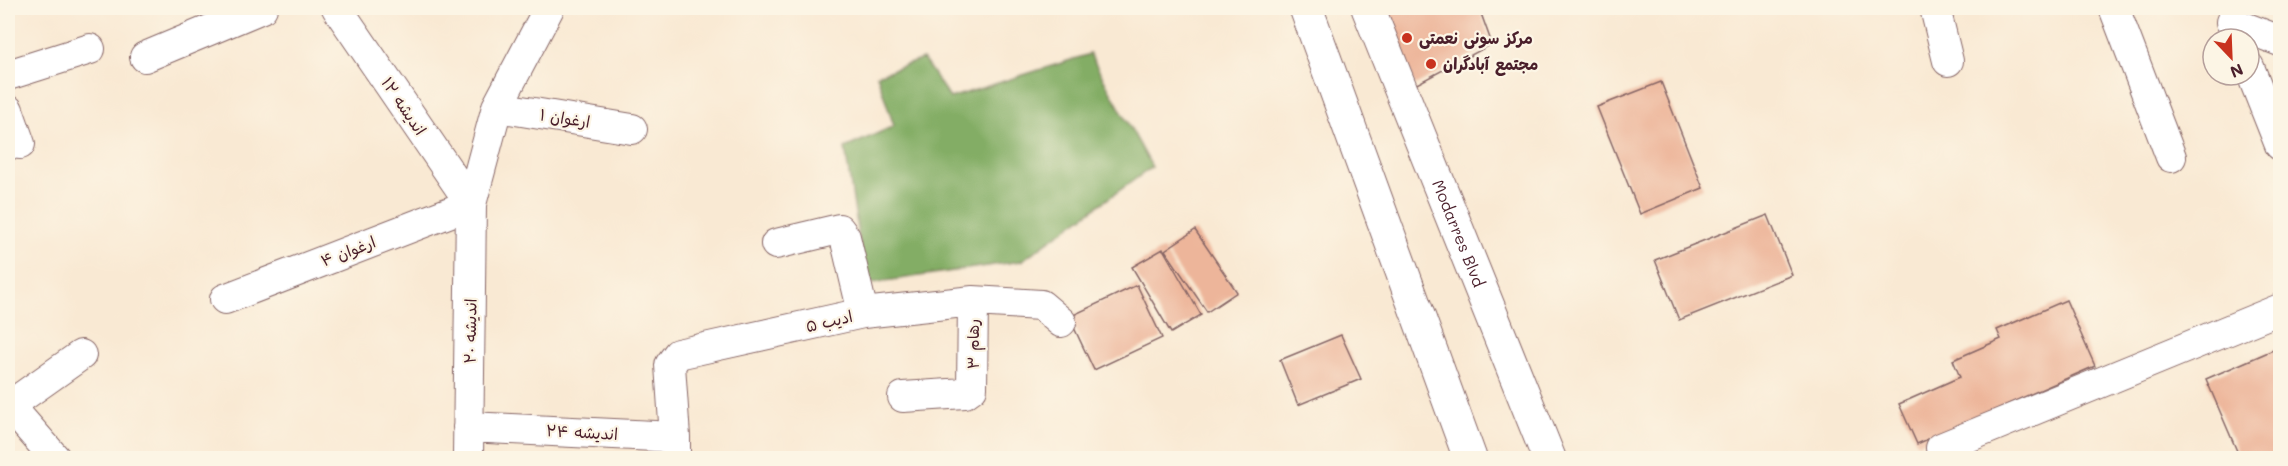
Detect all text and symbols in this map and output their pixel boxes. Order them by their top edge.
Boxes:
place label: مرکز سونی نعمتی [1419,27,1533,49]
north arrow [2201,27,2261,87]
marker: مرکز سونی نعمتی [1400,31,1414,45]
place label: مجتمع آبادگران [1443,53,1538,76]
marker: مجتمع آبادگران [1424,57,1438,71]
text: N [2227,59,2247,83]
street label: اندیشه ۱۲ [377,73,432,139]
street label: ارغوان ۱ [538,103,592,133]
street label: Modarres Blvd [1428,177,1490,290]
street label: ارغوان ۴ [317,230,379,272]
street label: اندیشه ۲۰ [458,298,481,364]
street label: ادیب ۵ [803,305,854,336]
street label: رهام ۳ [962,319,986,369]
street label: اندیشه ۲۴ [546,419,619,444]

